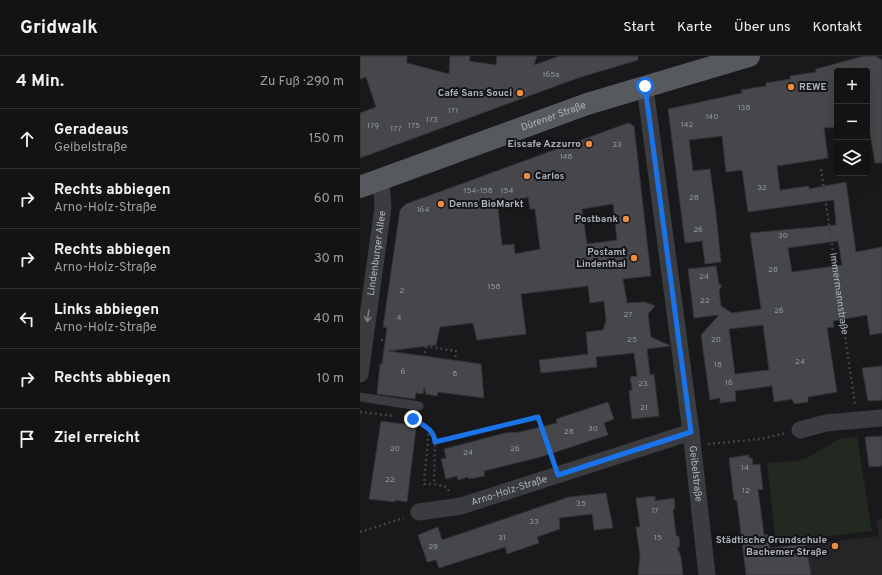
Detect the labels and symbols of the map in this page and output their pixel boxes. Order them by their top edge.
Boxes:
house number: 165a [543,70,559,80]
route start [636,77,654,95]
place label: REWE [799,81,827,94]
marker: REWE [786,82,796,92]
place label: Café Sans Souci [438,87,512,100]
marker: Café Sans Souci [515,88,525,98]
street label: Dürener Straße [519,98,588,134]
house number: 138 [738,103,750,113]
house number: 171 [448,106,458,116]
house number: 140 [706,112,718,122]
house number: 173 [426,115,438,125]
house number: 142 [681,120,693,130]
house number: 179 [367,121,379,131]
house number: 175 [408,121,420,131]
house number: 177 [390,124,402,134]
place label: Eiscafe Azzurro [508,138,581,151]
marker: Eiscafe Azzurro [584,139,594,149]
house number: 33 [612,140,622,150]
house number: 148 [560,152,572,162]
place label: Carlos [535,170,565,183]
marker: Carlos [522,171,532,181]
house number: 32 [757,183,767,193]
house number: 154-158 [463,186,493,196]
house number: 154 [500,186,514,196]
house number: 28 [689,193,699,203]
place label: Denns BioMarkt [449,198,524,211]
marker: Denns BioMarkt [436,199,446,209]
house number: 164 [417,205,429,215]
street label: Lindenburger Allee [364,210,389,296]
place label: Postbank [575,213,618,226]
marker: Postbank [621,214,631,224]
house number: 26 [693,225,703,235]
house number: 30 [778,231,788,241]
place label: Postamt Lindenthal [576,246,626,271]
street label: Immermannstraße [827,252,851,336]
marker: Postamt Lindenthal [629,253,639,263]
house number: 28 [768,265,778,275]
house number: 24 [699,272,709,282]
house number: 158 [488,282,501,292]
house number: 2 [400,286,405,296]
house number: 22 [700,296,710,306]
house number: 26 [774,306,784,316]
one-way arrow [364,309,372,322]
house number: 27 [624,310,633,320]
house number: 4 [397,313,402,323]
house number: 25 [627,335,637,345]
house number: 20 [711,335,721,345]
house number: 24 [795,357,805,367]
house number: 18 [714,360,722,370]
house number: 6 [401,367,406,377]
house number: 8 [453,369,458,379]
house number: 16 [725,378,733,388]
house number: 23 [638,379,648,389]
house number: 21 [640,403,648,413]
route end [404,410,422,428]
house number: 30 [588,424,598,434]
house number: 28 [564,427,574,437]
house number: 20 [390,444,400,454]
house number: 26 [510,444,520,454]
street label: Geibelstraße [686,445,705,502]
house number: 24 [463,448,473,458]
house number: 14 [741,463,749,473]
street label: Arno-Holz-Straße [469,472,549,509]
house number: 22 [385,475,395,485]
house number: 12 [742,486,750,496]
house number: 35 [576,499,586,509]
house number: 17 [651,506,659,516]
house number: 33 [529,517,539,527]
house number: 31 [498,533,506,543]
house number: 15 [654,533,662,543]
place label: Städtische Grundschule Bachemer Straße [716,534,827,559]
marker: Städtische Grundschule Bachemer Straße [830,541,840,551]
house number: 29 [428,542,438,552]

